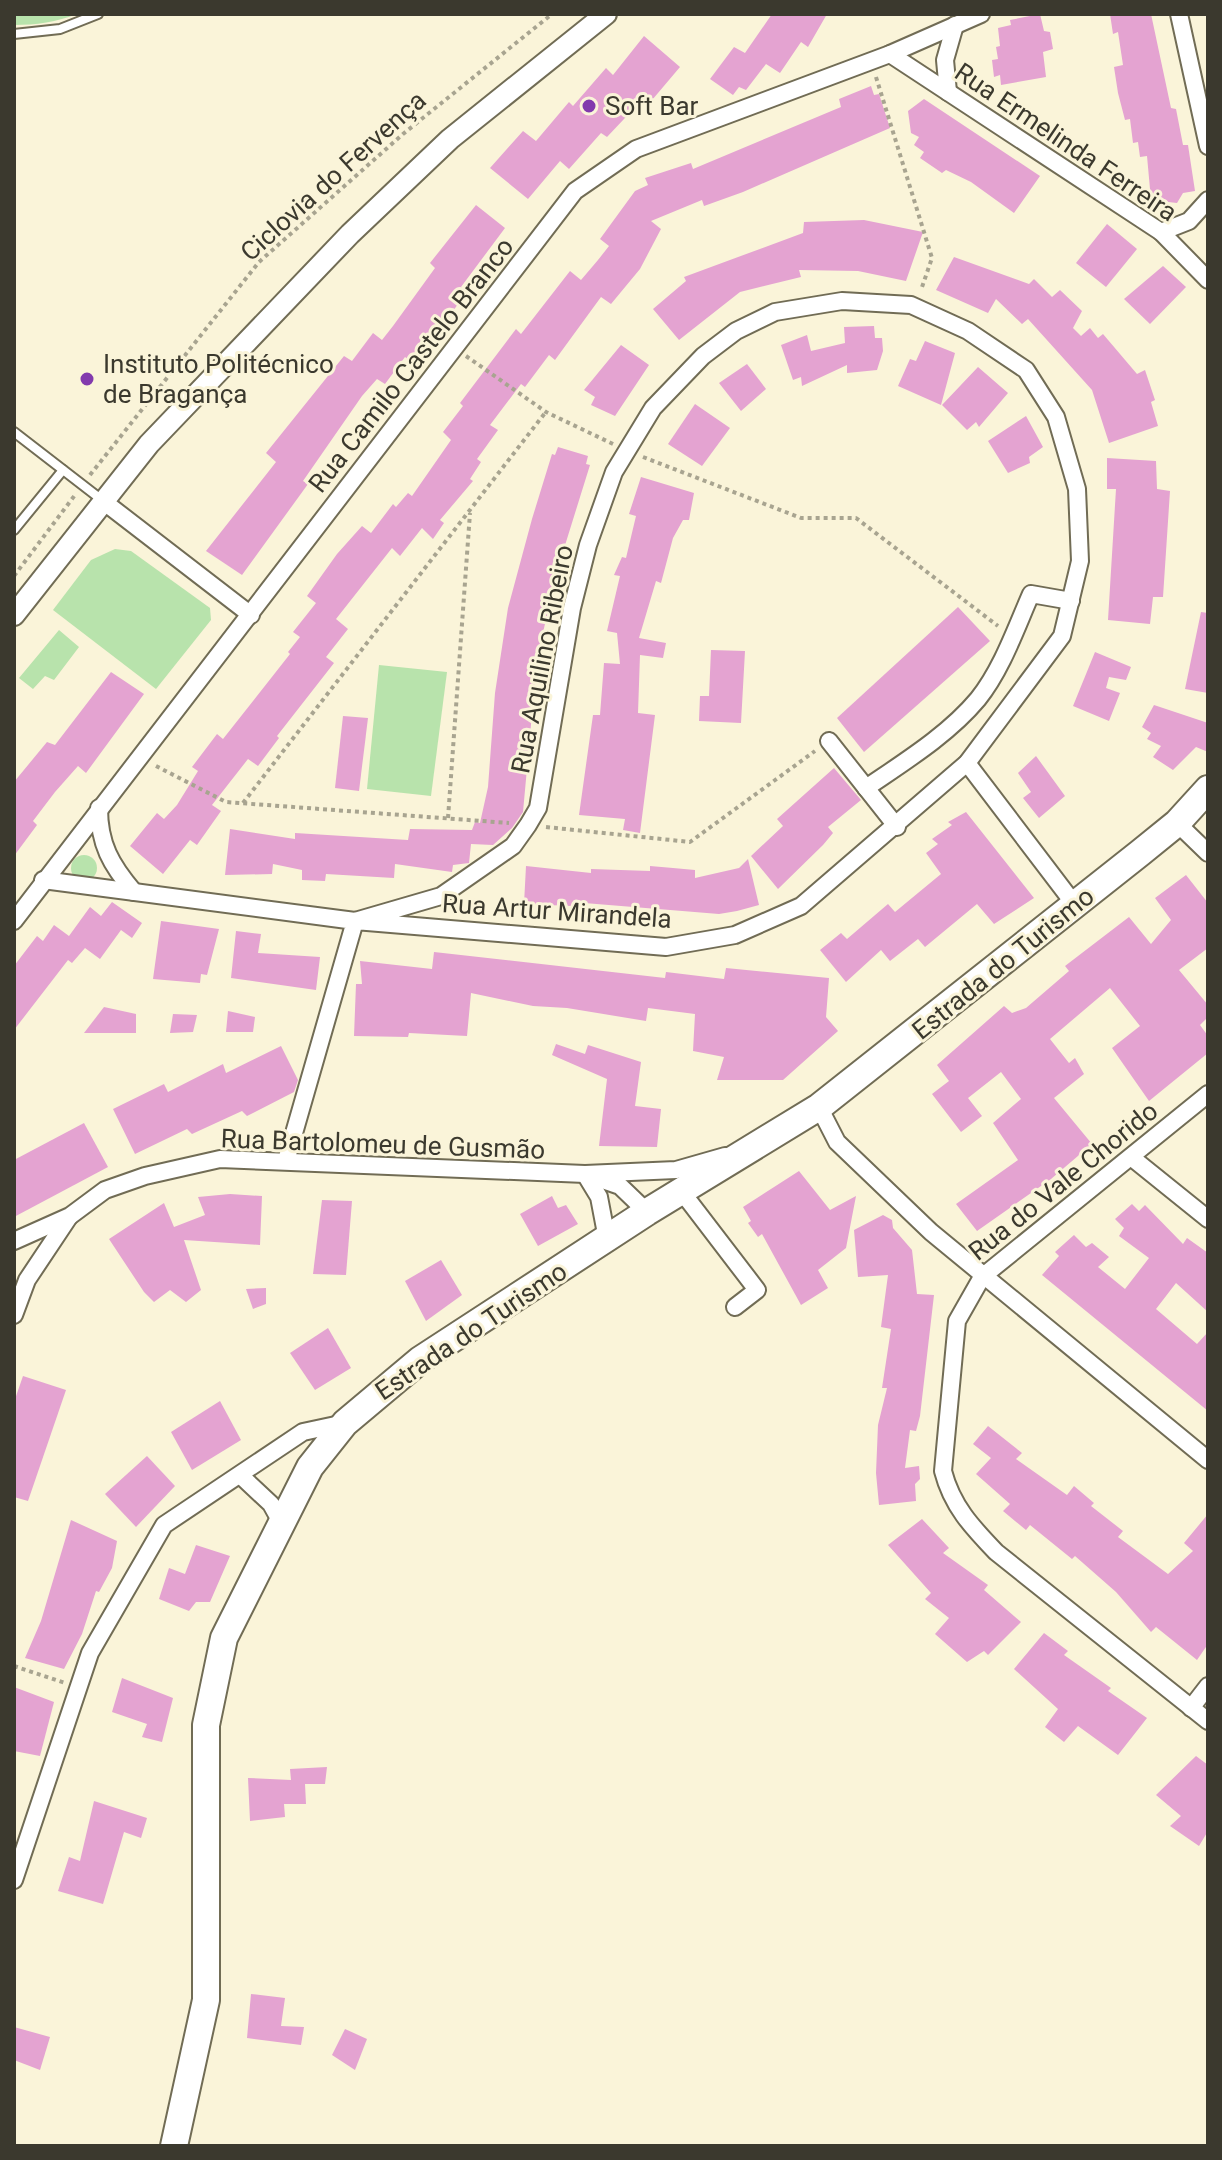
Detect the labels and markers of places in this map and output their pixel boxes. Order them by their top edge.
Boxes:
place label: Soft Bar [605,91,699,121]
marker: Soft Bar [580,97,598,115]
place label: Instituto Politécnico de Bragança [103,349,334,409]
marker: Instituto Politécnico de Bragança [78,370,96,388]

